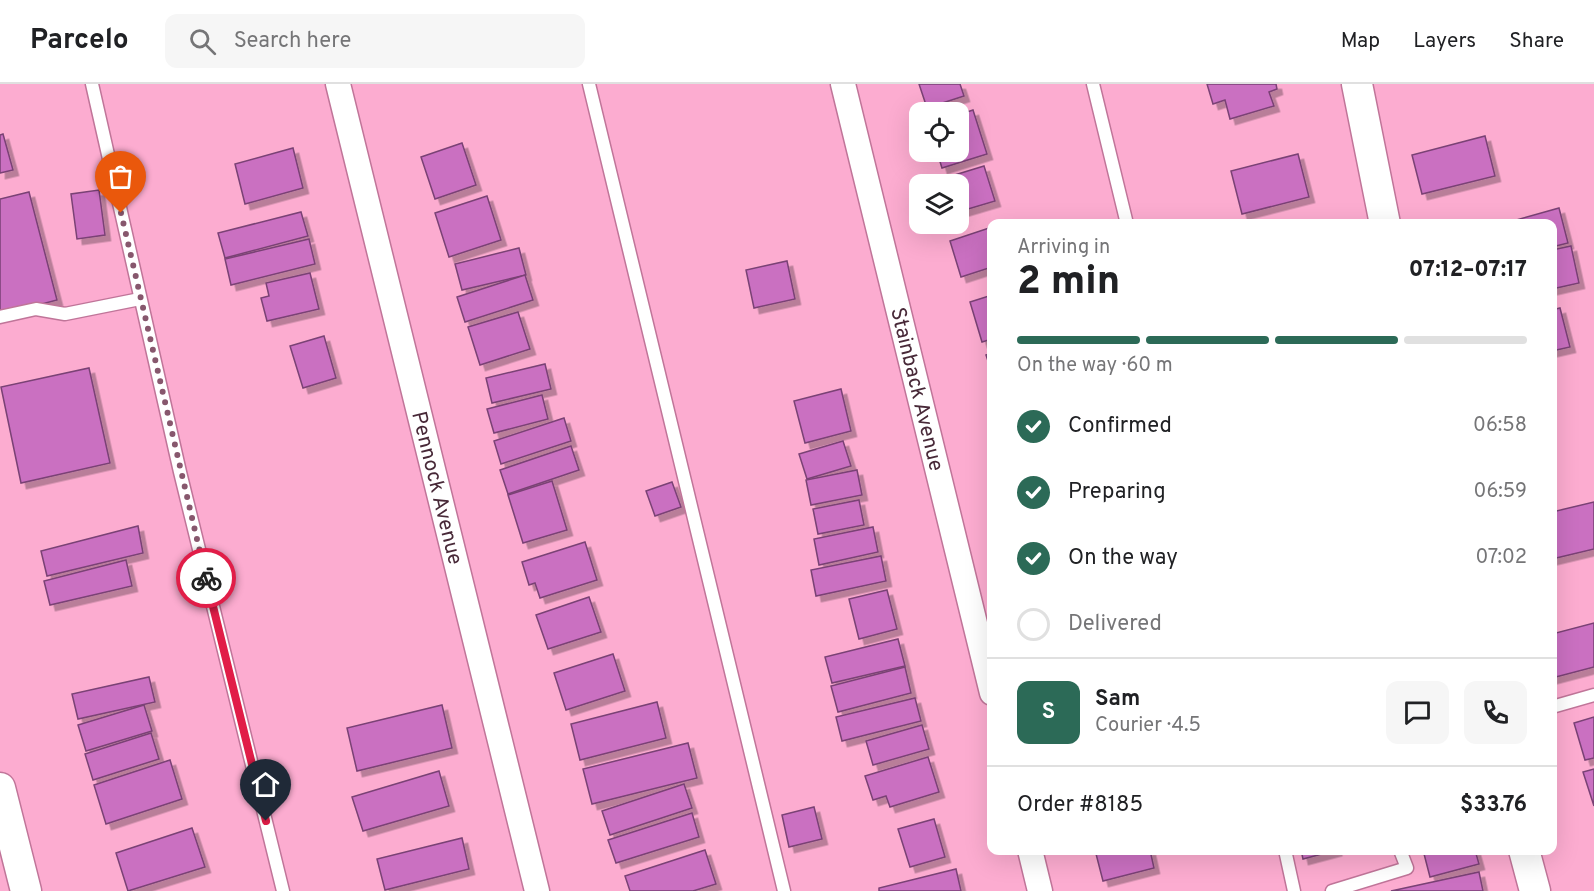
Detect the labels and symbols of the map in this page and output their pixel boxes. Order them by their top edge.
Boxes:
pin [95,151,146,213]
street label: Stainback Avenue [883,305,949,474]
street label: Pennock Avenue [404,409,468,568]
courier [176,548,236,608]
pin [240,759,291,821]

